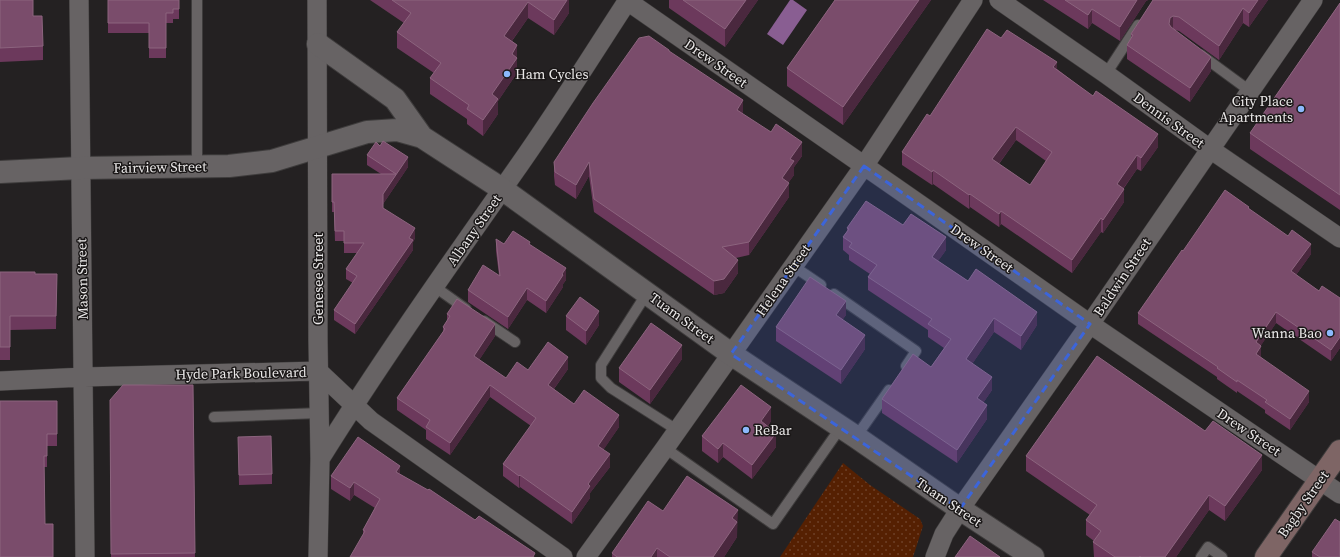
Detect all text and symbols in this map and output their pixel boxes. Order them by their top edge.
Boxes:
street label: Drew Street [680,34,752,92]
place label: Ham Cycles [515,64,588,84]
marker: Ham Cycles [502,69,512,79]
street label: Dennis Street [1129,87,1209,153]
place label: City Place Apartments [1219,91,1293,127]
marker: City Place Apartments [1296,104,1306,114]
street label: Fairview Street [113,156,207,178]
street label: Albany Street [442,190,506,270]
street label: Drew Street [946,219,1018,277]
street label: Genesee Street [308,232,328,325]
street label: Baldwin Street [1088,233,1156,320]
street label: Mason Street [71,238,93,320]
street label: Helena Street [751,239,816,320]
street label: Tuam Street [646,288,719,349]
place label: Wanna Bao [1251,323,1322,343]
marker: Wanna Bao [1325,328,1335,338]
street label: Hyde Park Boulevard [175,362,307,384]
street label: Drew Street [1213,403,1285,461]
place label: ReBar [754,420,792,440]
marker: ReBar [741,425,751,435]
street label: Bagby Street [1273,466,1334,541]
street label: Tuam Street [912,473,986,532]

